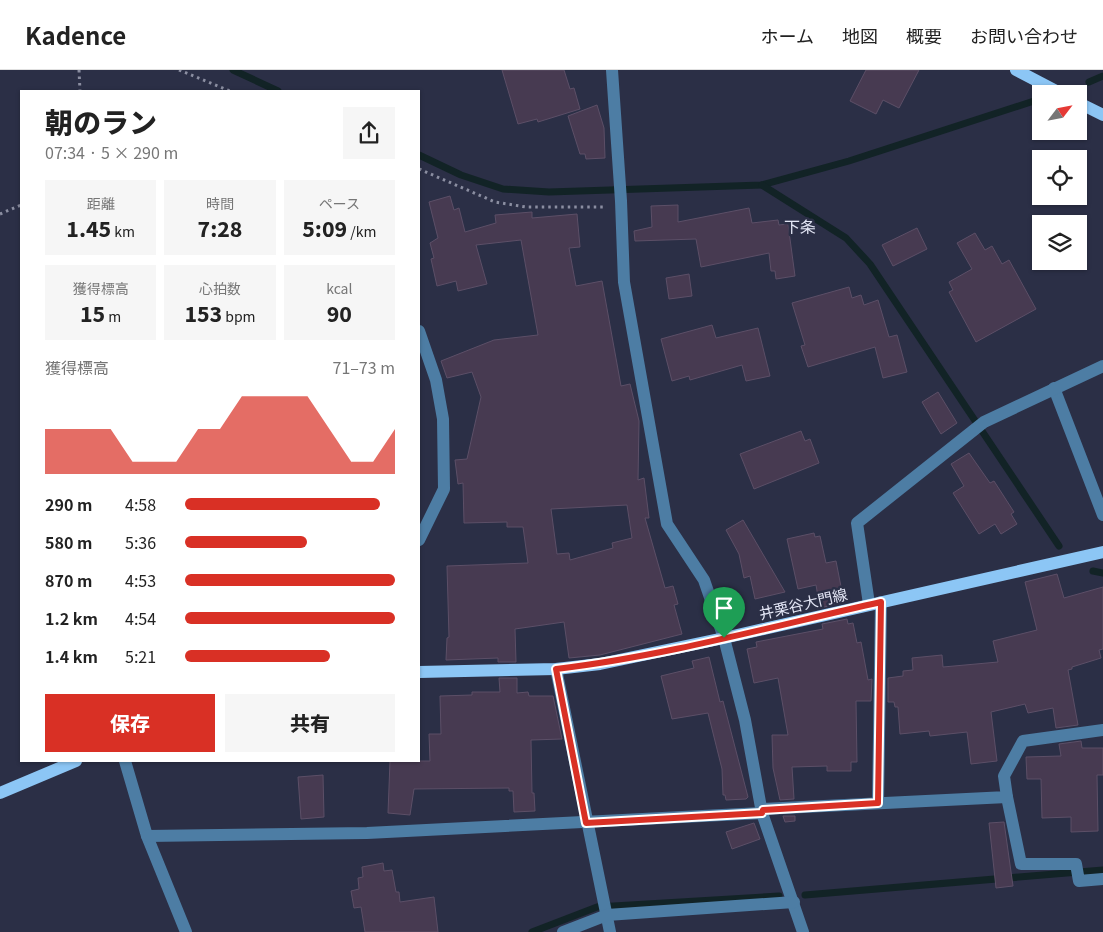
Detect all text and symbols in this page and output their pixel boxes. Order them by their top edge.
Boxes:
text: Kadence [25,17,126,52]
text: ホーム [761,22,814,48]
text: 地図 [842,22,878,48]
text: 概要 [906,22,942,48]
text: お問い合わせ [970,22,1078,48]
north arrow [1032,85,1088,140]
map controls [1032,85,1087,270]
text: 朝のラン [45,101,157,141]
button: share [343,107,395,159]
text: 07:34 · 5 × 290 m [45,140,178,164]
button: locate [1032,150,1087,205]
text: 距離 [87,193,115,213]
text: 時間 [206,193,234,213]
text: ペース [319,193,360,213]
text: 1.45 [66,213,111,243]
text: 7:28 [198,213,242,243]
text: 5:09 [302,213,347,243]
district label: 下条 [784,214,816,238]
button: layers [1032,215,1087,270]
text: km [111,221,135,241]
text: /km [347,221,376,241]
text: 獲得標高 [73,278,129,298]
text: 心拍数 [199,278,241,298]
text: kcal [326,278,352,298]
text: 15 [80,298,105,328]
text: 153 [184,298,222,328]
text: 90 [327,298,352,328]
text: m [105,306,121,326]
text: bpm [222,306,256,326]
text: 獲得標高 [45,355,109,379]
text: 71–73 m [333,355,395,379]
text: 290 m [45,492,92,516]
text: 4:58 [125,492,156,516]
text: 580 m [45,530,92,554]
text: 5:36 [125,530,156,554]
text: 870 m [45,568,92,592]
text: 4:53 [125,568,156,592]
street label: 井栗谷大門線 [757,583,849,623]
pin [703,587,745,638]
icon: arrive [710,594,738,622]
text: 1.2 km [45,606,98,630]
text: 4:54 [125,606,156,630]
text: 1.4 km [45,644,98,668]
text: 5:21 [125,644,156,668]
button: 保存 [45,694,215,752]
button: 共有 [225,694,395,752]

